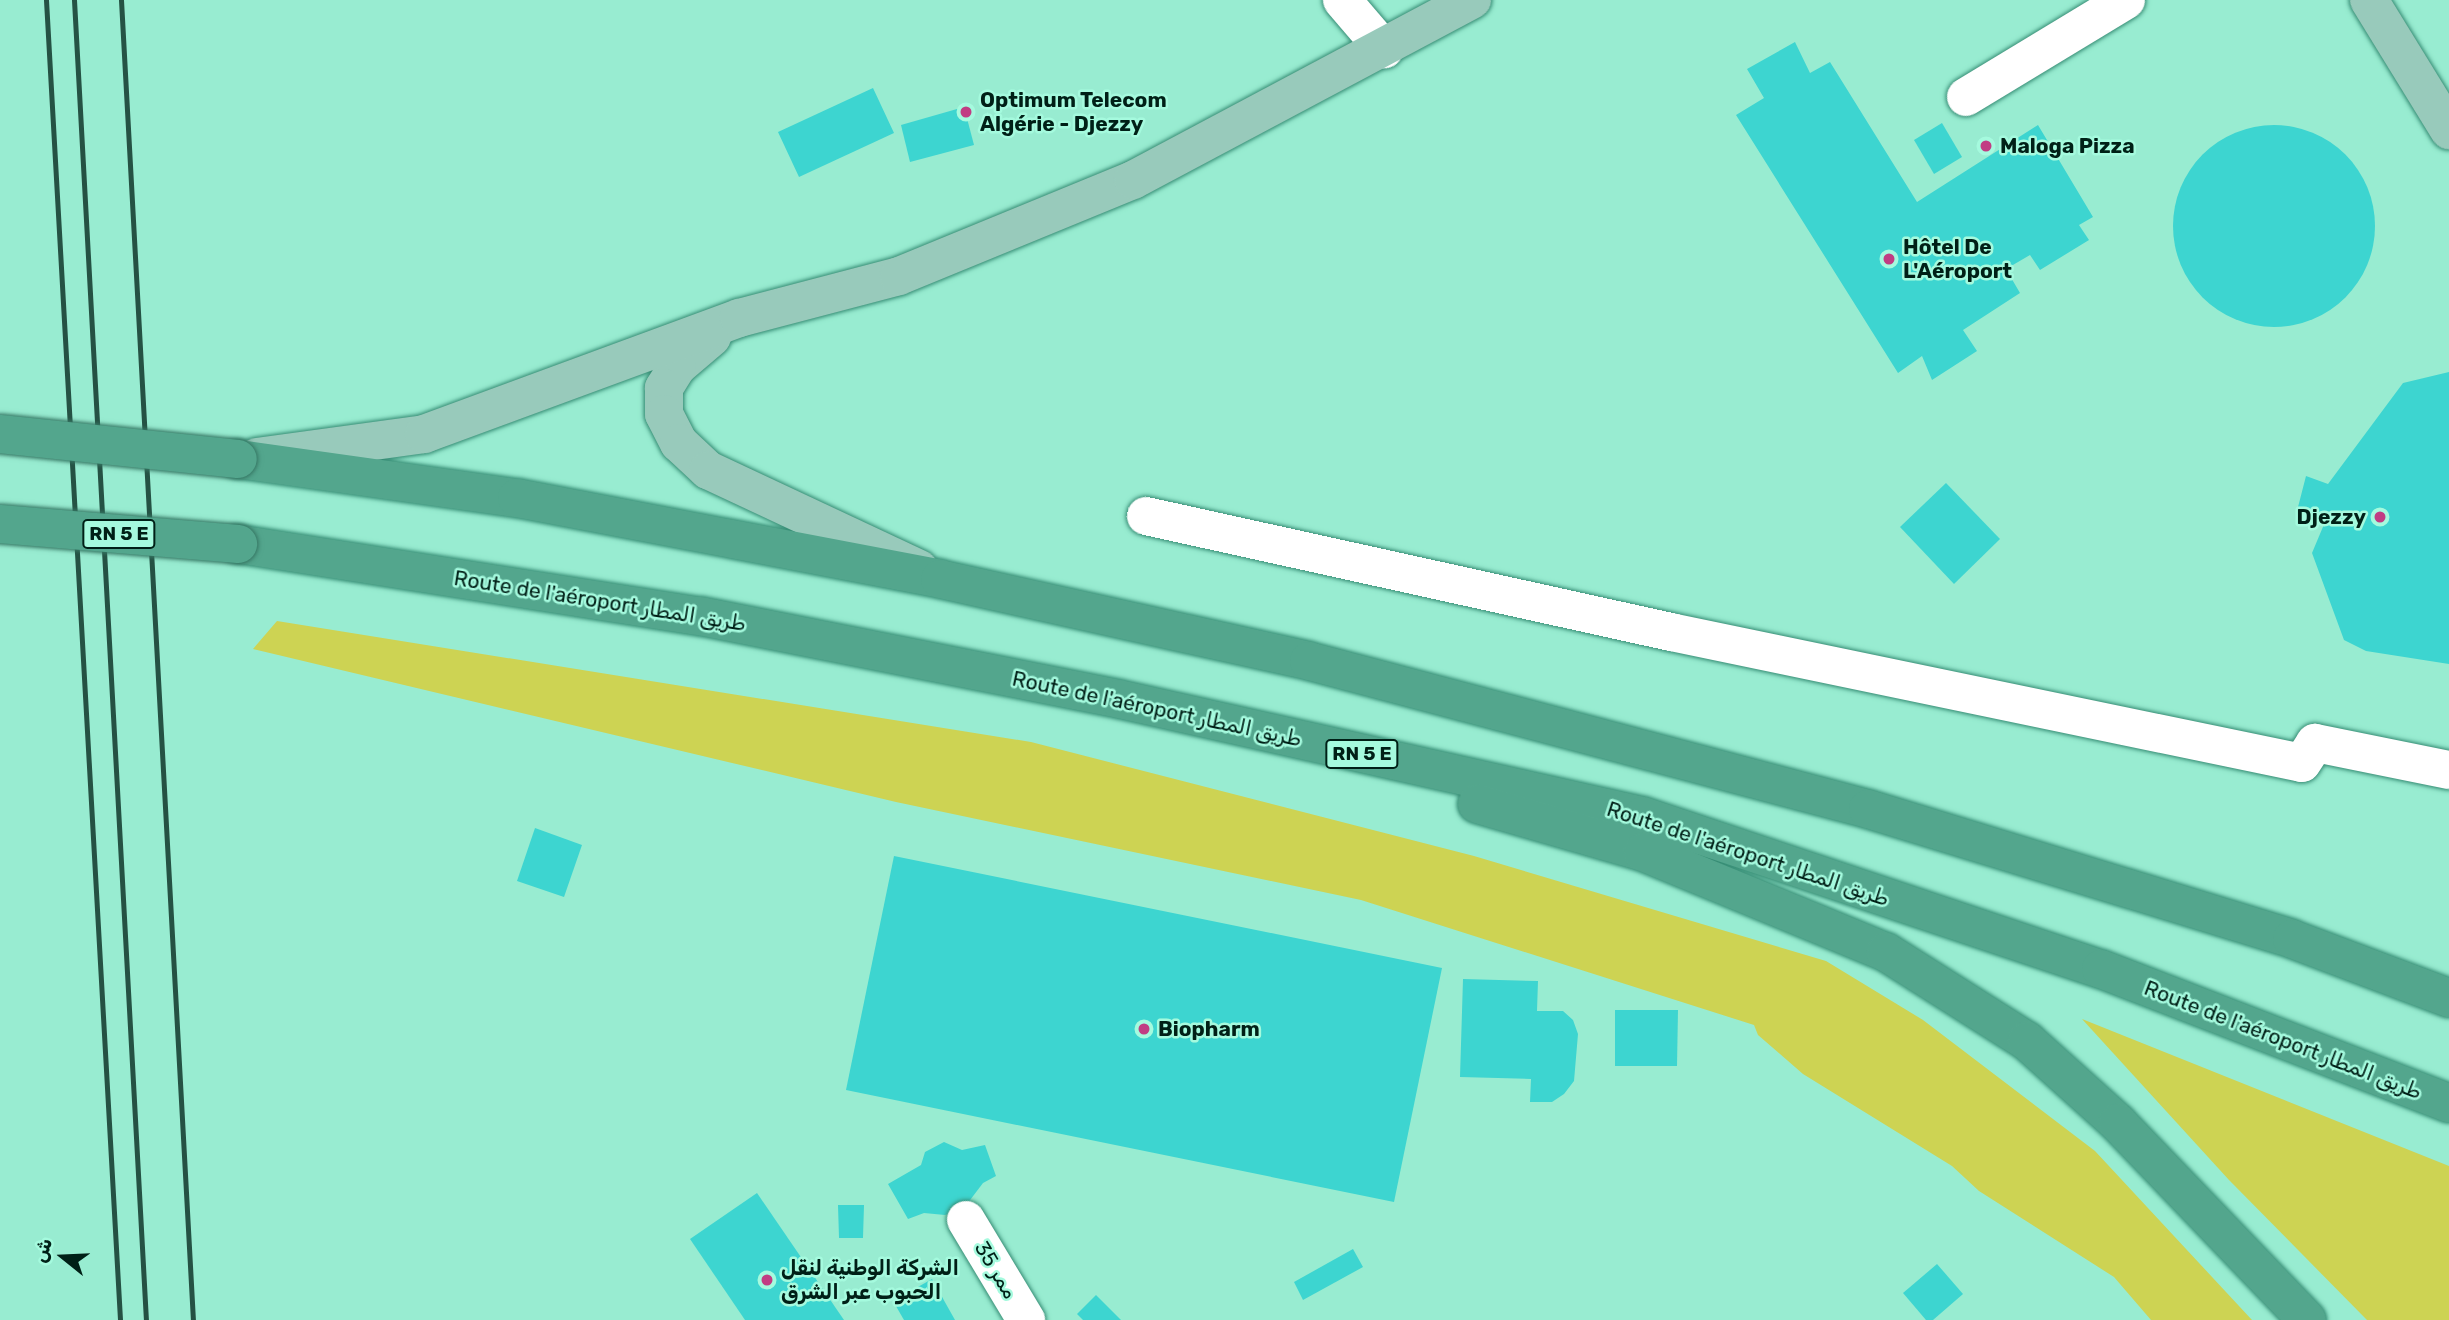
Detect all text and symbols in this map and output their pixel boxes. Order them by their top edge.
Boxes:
place label: Optimum Telecom Algérie - Djezzy [980,87,1167,137]
marker: Optimum Telecom Algérie - Djezzy [958,104,974,120]
place label: Maloga Pizza [2000,133,2135,159]
marker: Maloga Pizza [1978,138,1994,154]
place label: Hôtel De L'Aéroport [1903,234,2012,284]
marker: Hôtel De L'Aéroport [1881,251,1897,267]
place label: Djezzy [2297,504,2366,530]
marker: Djezzy [2372,509,2388,525]
road number: RN 5 E [82,519,156,550]
street label: Route de l'aéroport طريق المطار [452,565,748,637]
street label: Route de l'aéroport طريق المطار [1010,666,1304,752]
road number: RN 5 E [1325,738,1399,769]
street label: Route de l'aéroport طريق المطار [1604,796,1892,912]
street label: Route de l'aéroport طريق المطار [2141,975,2425,1105]
place label: Biopharm [1158,1016,1260,1042]
marker: Biopharm [1136,1021,1152,1037]
north arrow [28,1222,98,1292]
text: ش [28,1235,57,1265]
street label: ممر 35 [969,1237,1023,1303]
place label: الشركة الوطنية لنقل الحبوب عبر الشرق [781,1255,959,1305]
marker: الشركة الوطنية لنقل الحبوب عبر الشرق [759,1272,775,1288]

